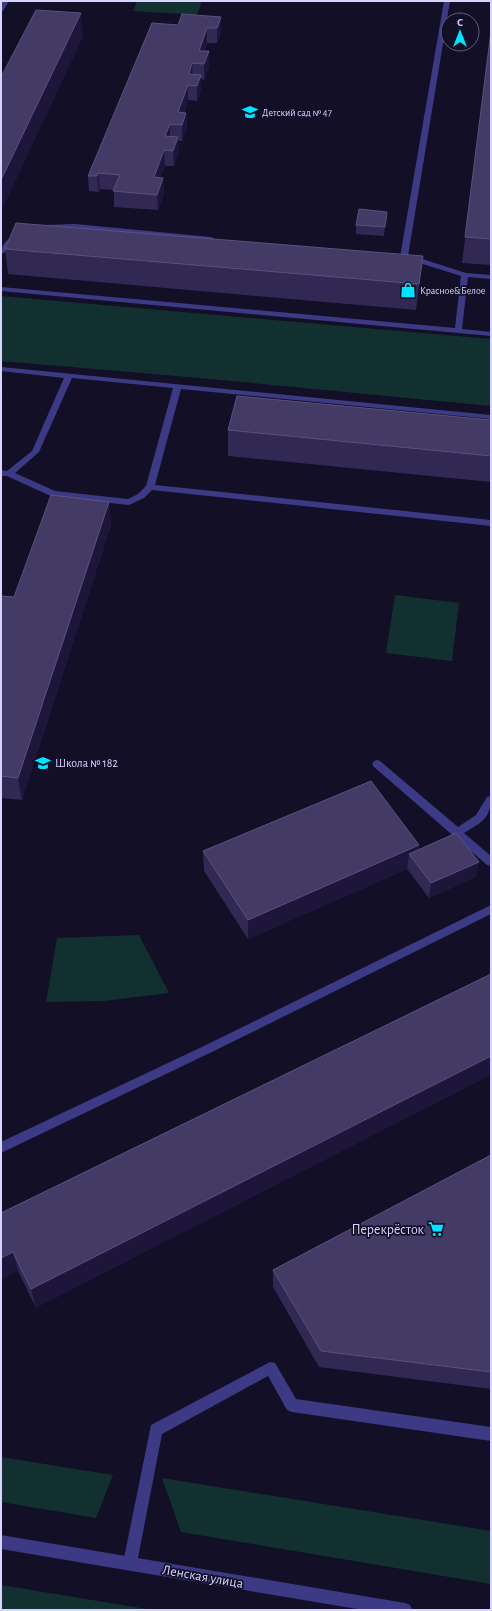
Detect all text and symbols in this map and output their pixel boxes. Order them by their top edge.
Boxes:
north arrow [440,12,480,52]
text: С [457,17,463,28]
school or university icon: Детский сад № 47 [241,103,259,121]
place label: Детский сад № 47 [262,108,332,118]
shop icon: Красное&Белое [399,281,417,299]
place label: Красное&Белое [420,286,486,296]
school or university icon: Школа № 182 [34,754,52,772]
place label: Школа № 182 [55,757,118,769]
supermarket icon: Перекрёсток [427,1220,445,1238]
place label: Перекрёсток [351,1223,425,1237]
street label: Ленская улица [161,1563,245,1591]

